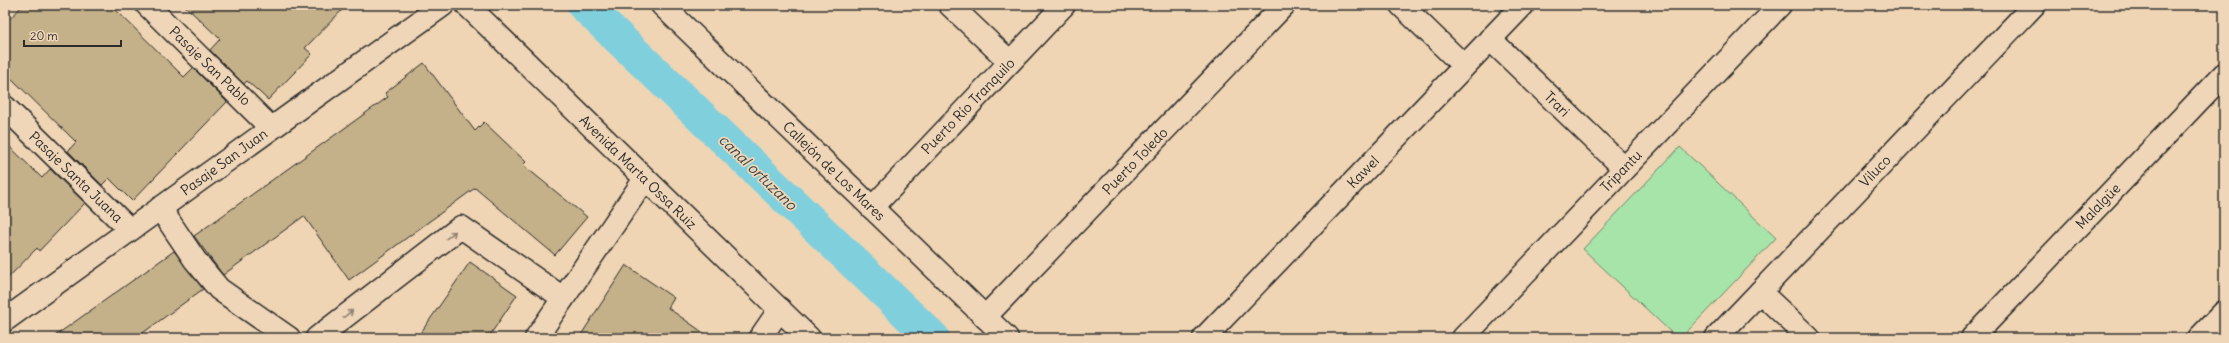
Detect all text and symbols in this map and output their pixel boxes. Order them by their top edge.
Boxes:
scale bar [24,22,121,48]
street label: Pasaje San Pablo [165,23,255,110]
text: 20 m [30,28,58,43]
street label: Puerto Río Tranquilo [917,54,1019,158]
street label: Trari [1540,88,1574,120]
street label: Avenida Marta Ossa Ruiz [575,111,701,233]
street label: Callejón de Los Mares [779,117,889,225]
street label: Puerto Toledo [1098,123,1172,198]
street label: Pasaje San Juan [177,124,271,200]
street label: Pasaje Santa Juana [25,128,127,226]
water label: canal ortuzano [715,130,802,215]
street label: Tripantu [1596,146,1646,196]
street label: Viluco [1855,151,1895,191]
street label: Kawel [1343,152,1383,192]
street label: Malalgüe [2072,179,2124,233]
one-way arrow [445,230,456,239]
one-way arrow [342,310,353,318]

